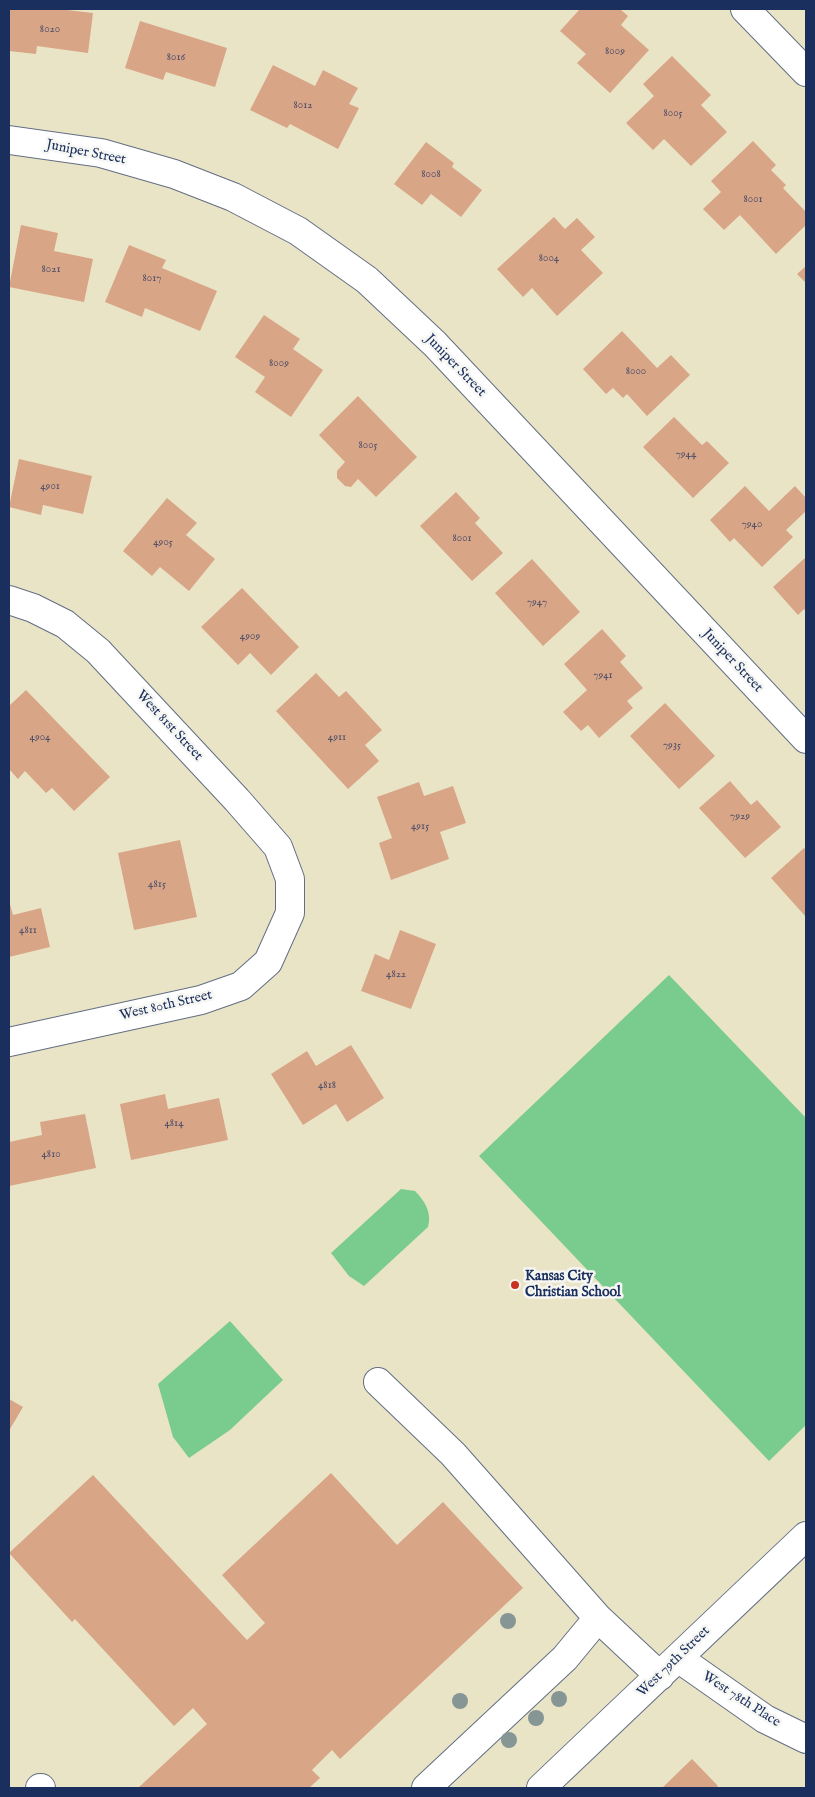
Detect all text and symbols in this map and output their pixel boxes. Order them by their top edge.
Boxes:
house number: 8020 [40,23,60,37]
house number: 8009 [605,45,625,59]
house number: 8016 [167,51,185,65]
house number: 8012 [294,99,312,113]
house number: 8005 [663,107,683,121]
street label: Juniper Street [45,137,127,169]
house number: 8008 [421,168,441,182]
house number: 8001 [743,193,763,207]
house number: 8004 [539,252,559,266]
house number: 8021 [42,263,60,277]
house number: 8017 [143,272,161,286]
street label: Juniper Street [421,331,489,401]
house number: 8009 [269,357,289,371]
house number: 8000 [626,365,646,379]
house number: 8005 [358,439,378,453]
house number: 7944 [676,448,696,462]
house number: 4901 [40,480,60,494]
house number: 7940 [742,518,762,532]
house number: 8001 [452,532,472,546]
house number: 4905 [153,536,173,550]
house number: 7947 [527,596,547,610]
street label: Juniper Street [698,626,766,696]
house number: 4909 [240,630,260,644]
house number: 7941 [593,669,613,683]
street label: West 81st Street [132,687,206,765]
house number: 4904 [30,731,50,745]
house number: 4911 [328,731,346,745]
house number: 7935 [663,739,681,753]
house number: 7929 [730,810,750,824]
house number: 4915 [411,820,429,834]
house number: 4815 [148,878,166,892]
house number: 4811 [19,924,37,938]
house number: 4822 [386,968,406,982]
street label: West 80th Street [118,987,214,1025]
house number: 4818 [318,1079,336,1093]
house number: 4814 [164,1117,184,1131]
house number: 4810 [41,1148,61,1162]
place label: Kansas City Christian School [525,1269,621,1302]
marker: Kansas City Christian School [509,1279,521,1291]
street label: West 79th Street [634,1623,714,1701]
street label: West 78th Place [699,1669,783,1731]

